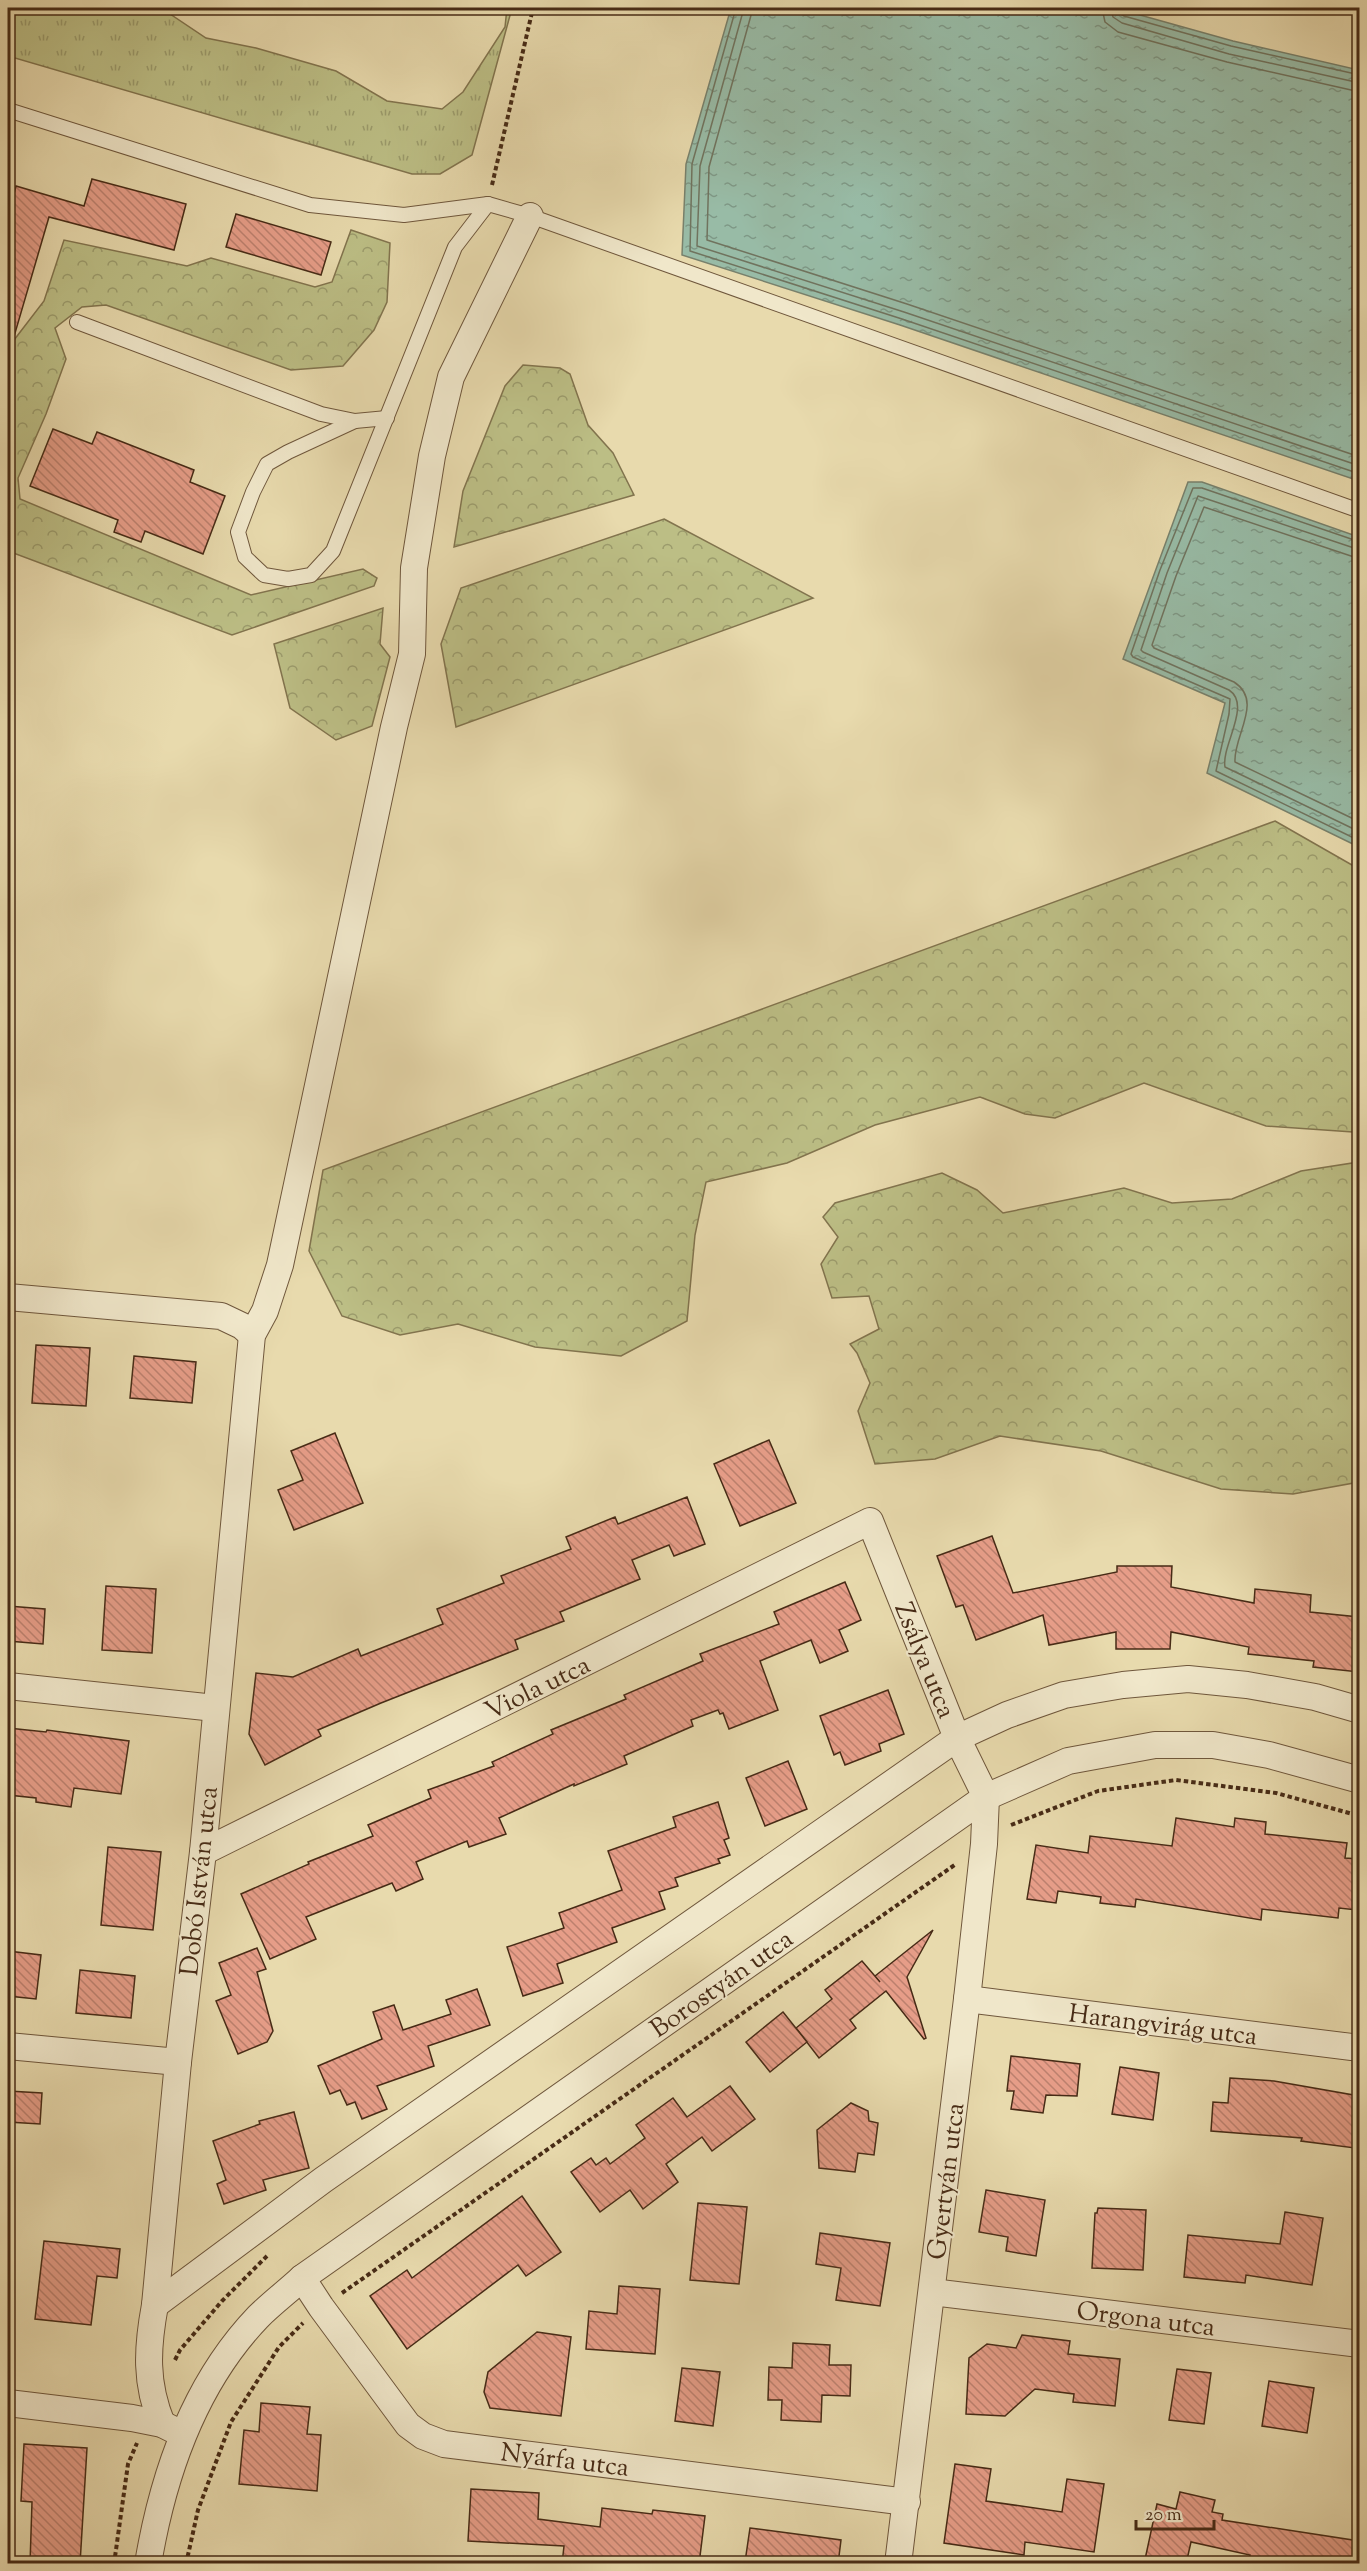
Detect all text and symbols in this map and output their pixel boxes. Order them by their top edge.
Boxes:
street label: Zsálya utca [884,1597,964,1724]
street label: Viola utca [479,1648,597,1731]
street label: Dobó István utca [172,1785,229,1978]
street label: Borostyán utca [643,1922,802,2048]
street label: Harangvirág utca [1066,1997,1259,2056]
street label: Gyertyán utca [919,2101,975,2262]
street label: Orgona utca [1074,2294,1217,2347]
street label: Nyárfa utca [498,2435,631,2488]
scale bar [1136,2493,1214,2531]
text: 20 m [1145,2503,1182,2529]

